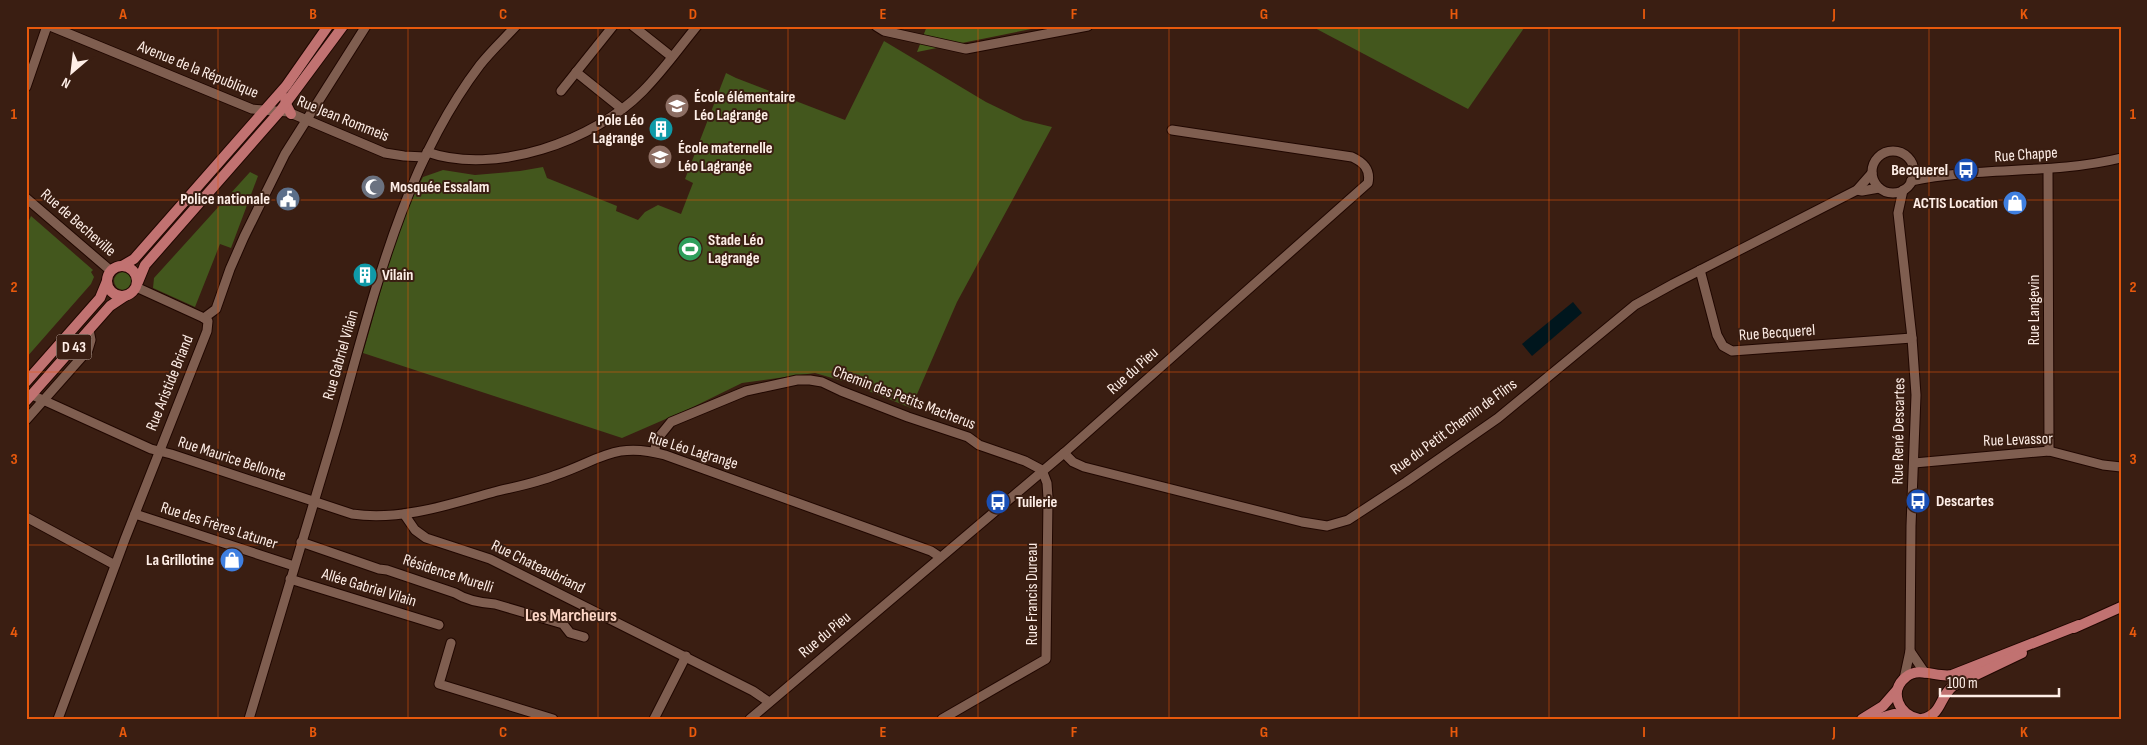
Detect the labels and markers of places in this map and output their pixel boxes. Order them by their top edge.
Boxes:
place label: École élémentaire Léo Lagrange [694,88,796,125]
school or university icon: École élémentaire Léo Lagrange [664,93,690,119]
place label: Pole Léo Lagrange [592,111,644,148]
building icon: Pole Léo Lagrange [648,116,674,142]
place label: École maternelle Léo Lagrange [678,139,773,176]
school or university icon: École maternelle Léo Lagrange [647,144,673,170]
bus stop icon: Becquerel [1953,157,1979,183]
place label: Becquerel [1891,161,1948,180]
mosque icon: Mosquée Essalam [360,174,386,200]
place label: Mosquée Essalam [390,178,489,197]
public building icon: Police nationale [275,186,301,212]
place label: Police nationale [180,190,270,209]
shop icon: ACTIS Location [2002,190,2028,216]
place label: ACTIS Location [1912,194,1998,213]
place label: Stade Léo Lagrange [708,231,763,268]
sports icon: Stade Léo Lagrange [677,236,703,262]
building icon: Vilain [352,262,378,288]
place label: Vilain [382,266,413,285]
bus stop icon: Descartes [1905,488,1931,514]
bus stop icon: Tuilerie [985,489,1011,515]
place label: Descartes [1936,492,1994,511]
place label: Tuilerie [1016,493,1058,512]
shop icon: La Grillotine [219,547,245,573]
place label: La Grillotine [146,551,214,570]

